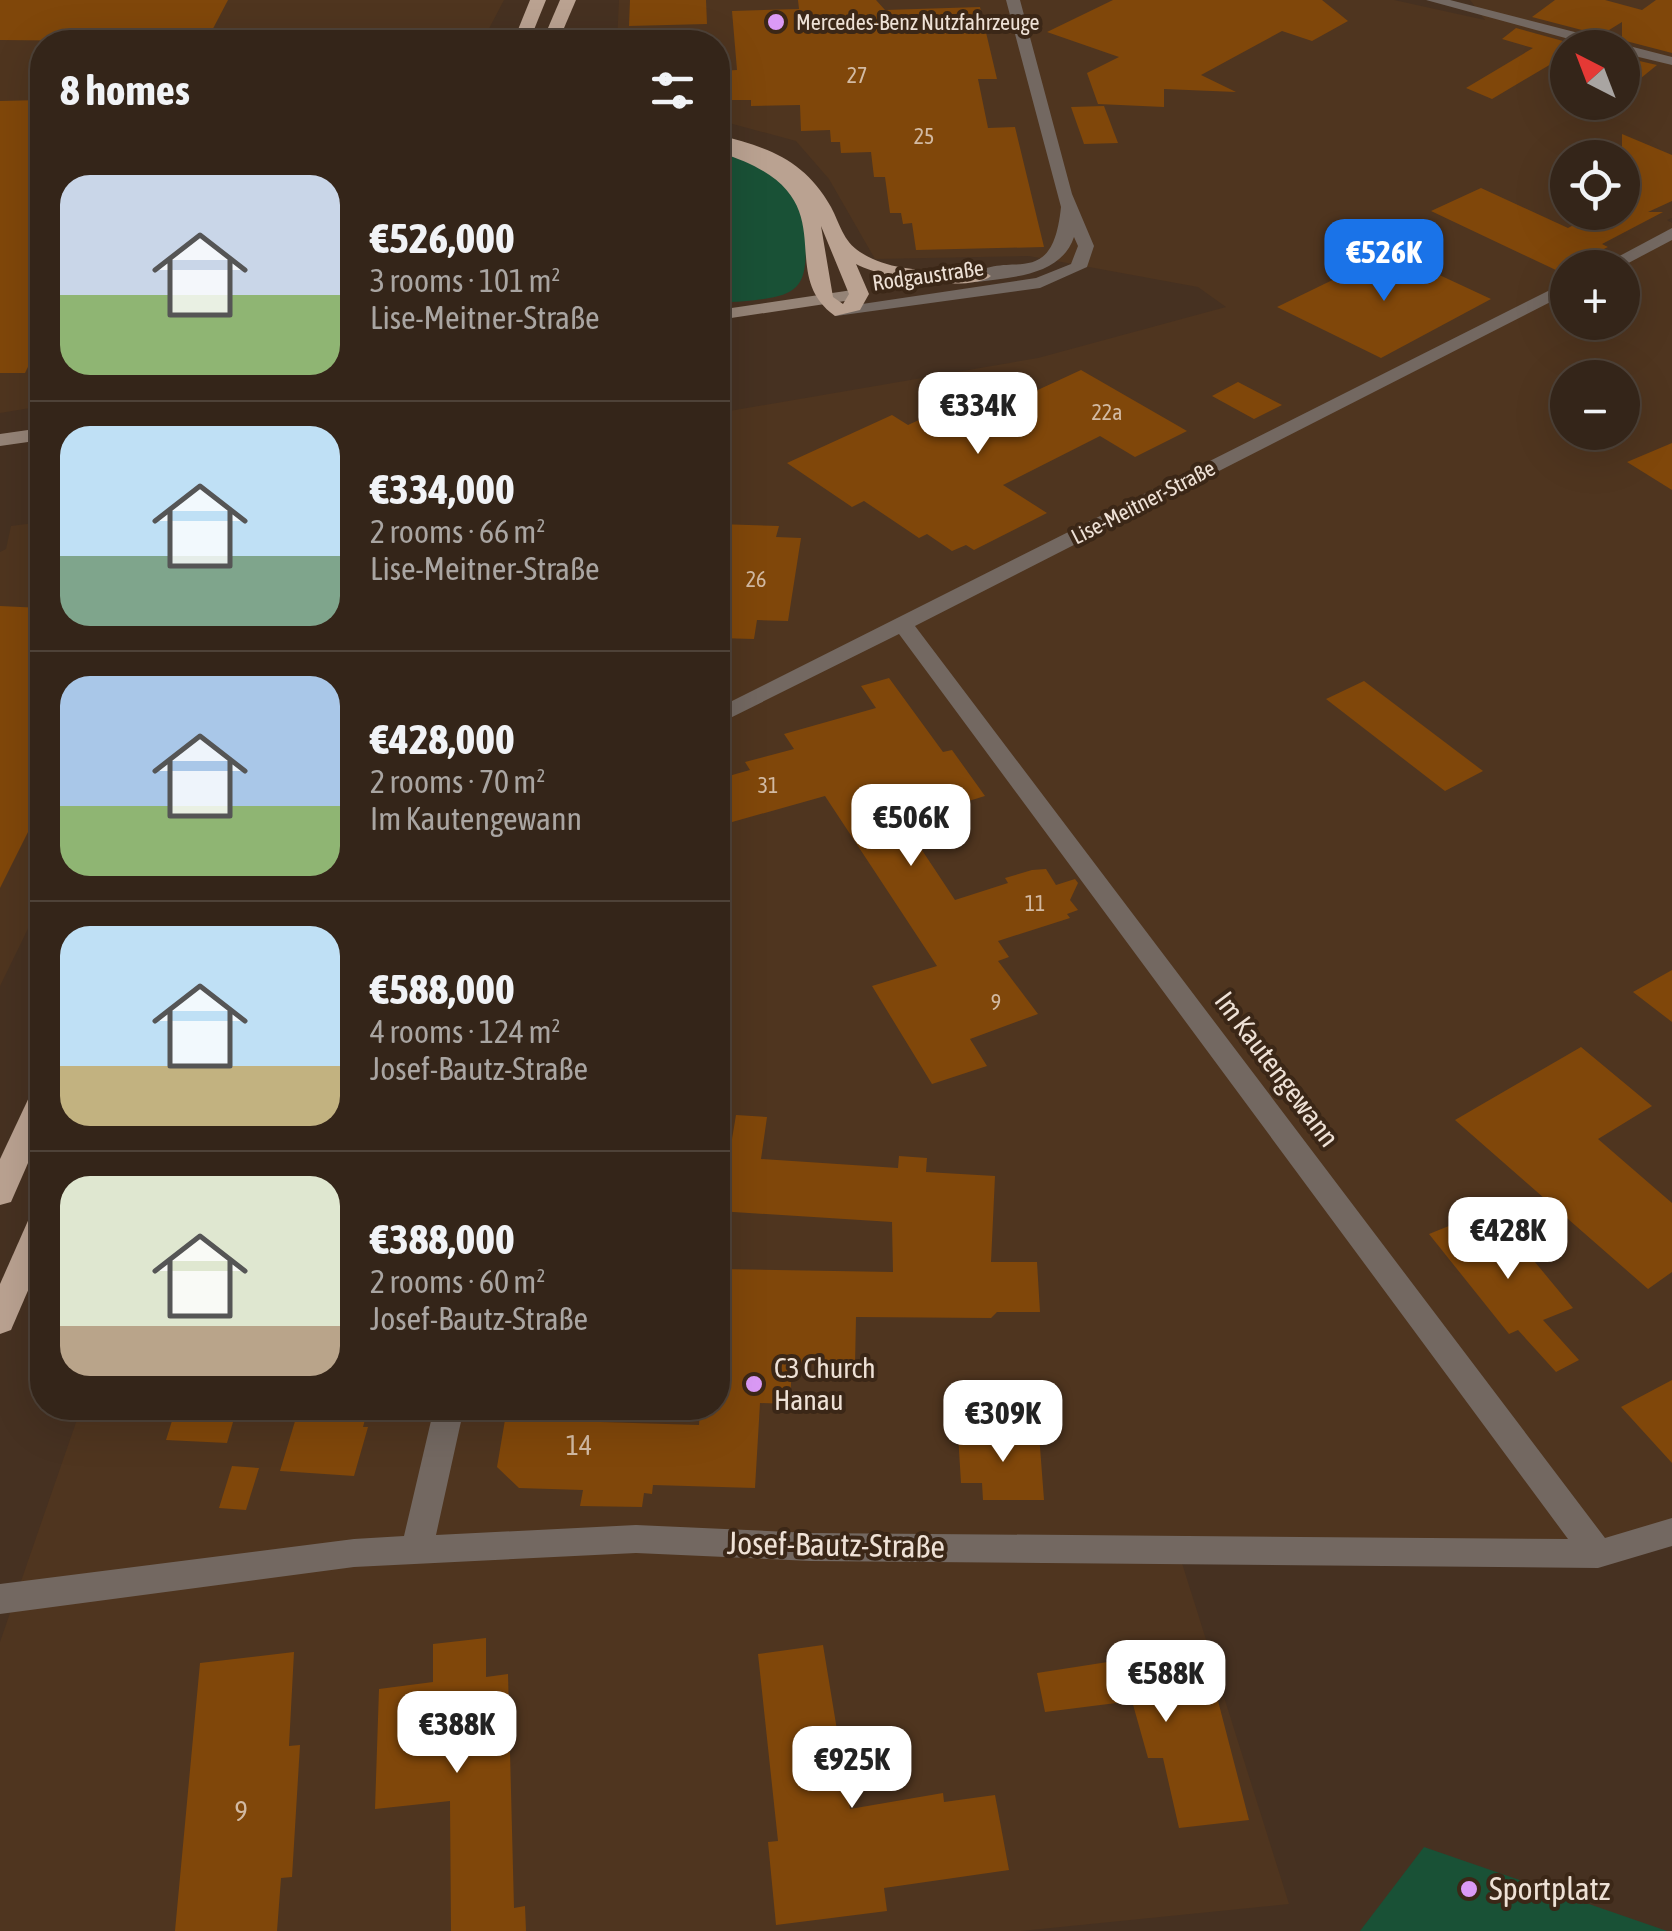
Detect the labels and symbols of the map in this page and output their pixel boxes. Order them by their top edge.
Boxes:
place label: Mercedes-Benz Nutzfahrzeuge [796,9,1040,35]
marker: Mercedes-Benz Nutzfahrzeuge [765,11,787,33]
north arrow [1550,30,1640,120]
house number: 27 [847,62,867,88]
house number: 25 [914,123,934,149]
pin: €526K [1314,219,1454,304]
street label: Rodgaustraße [871,254,985,296]
pin: €334K [908,372,1048,457]
house number: 22a [1092,399,1122,425]
street label: Lise-Meitner-Straße [1067,455,1219,549]
house number: 26 [746,566,766,592]
house number: 31 [758,772,778,798]
pin: €506K [841,784,981,869]
house number: 11 [1025,890,1045,916]
street label: Im Kautengewann [1208,985,1346,1153]
house number: 9 [991,989,1001,1015]
pin: €428K [1438,1197,1578,1282]
place label: C3 Church Hanau [774,1352,876,1416]
marker: C3 Church Hanau [743,1373,765,1395]
pin: €309K [933,1380,1073,1465]
house number: 14 [566,1429,592,1461]
street label: Josef-Bautz-Straße [727,1524,945,1565]
pin: €588K [1096,1640,1236,1725]
pin: €388K [387,1691,527,1776]
pin: €925K [782,1726,922,1811]
house number: 9 [234,1795,248,1827]
place label: Sportplatz [1489,1870,1611,1907]
marker: Sportplatz [1458,1878,1480,1900]

